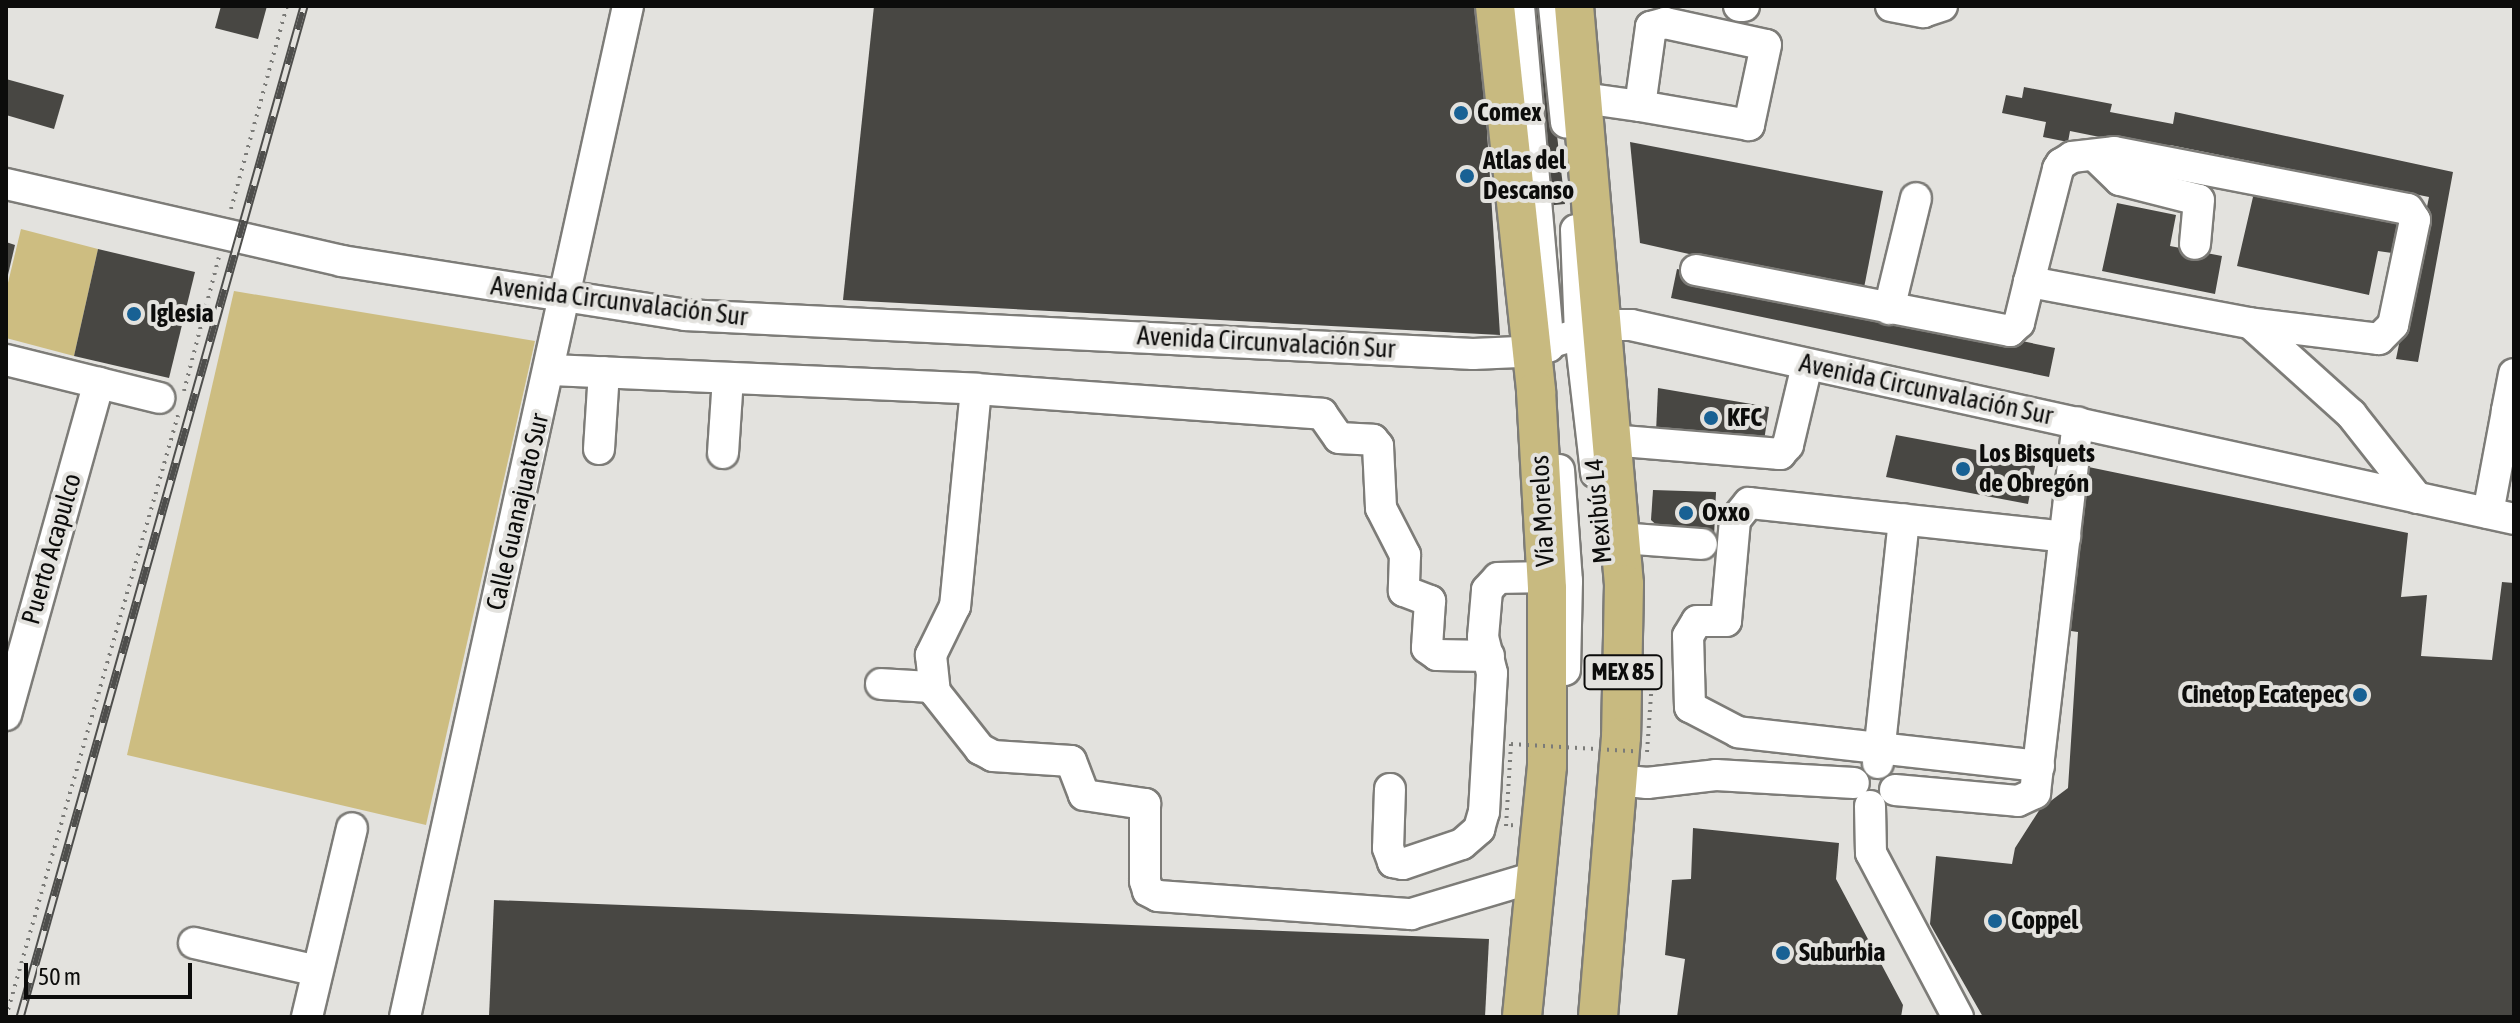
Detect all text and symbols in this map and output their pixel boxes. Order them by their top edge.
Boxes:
place label: Comex [1477,97,1542,129]
marker: Comex [1452,104,1470,122]
place label: Atlas del Descanso [1483,145,1574,206]
marker: Atlas del Descanso [1458,167,1476,185]
street label: Avenida Circunvalación Sur [489,271,749,333]
place label: Iglesia [150,298,213,330]
marker: Iglesia [125,305,143,323]
street label: Avenida Circunvalación Sur [1136,321,1396,365]
street label: Avenida Circunvalación Sur [1796,348,2056,432]
place label: KFC [1727,402,1762,434]
marker: KFC [1702,409,1720,427]
street label: Calle Guanajuato Sur [480,411,556,613]
place label: Los Bisquets de Obregón [1979,438,2095,500]
street label: Vía Morelos [1525,455,1561,567]
street label: Mexibús L4 [1579,457,1619,565]
marker: Los Bisquets de Obregón [1954,460,1972,478]
street label: Puerto Acapulco [16,470,88,628]
place label: Oxxo [1702,497,1750,529]
marker: Oxxo [1677,504,1695,522]
road number: MEX 85 [1583,652,1663,692]
place label: Cinetop Ecatepec [2181,679,2344,711]
marker: Cinetop Ecatepec [2351,686,2369,704]
place label: Coppel [2011,905,2078,937]
marker: Coppel [1986,912,2004,930]
place label: Suburbia [1799,937,1885,969]
marker: Suburbia [1774,944,1792,962]
scale bar [28,947,196,997]
text: 50 m [38,963,81,990]

